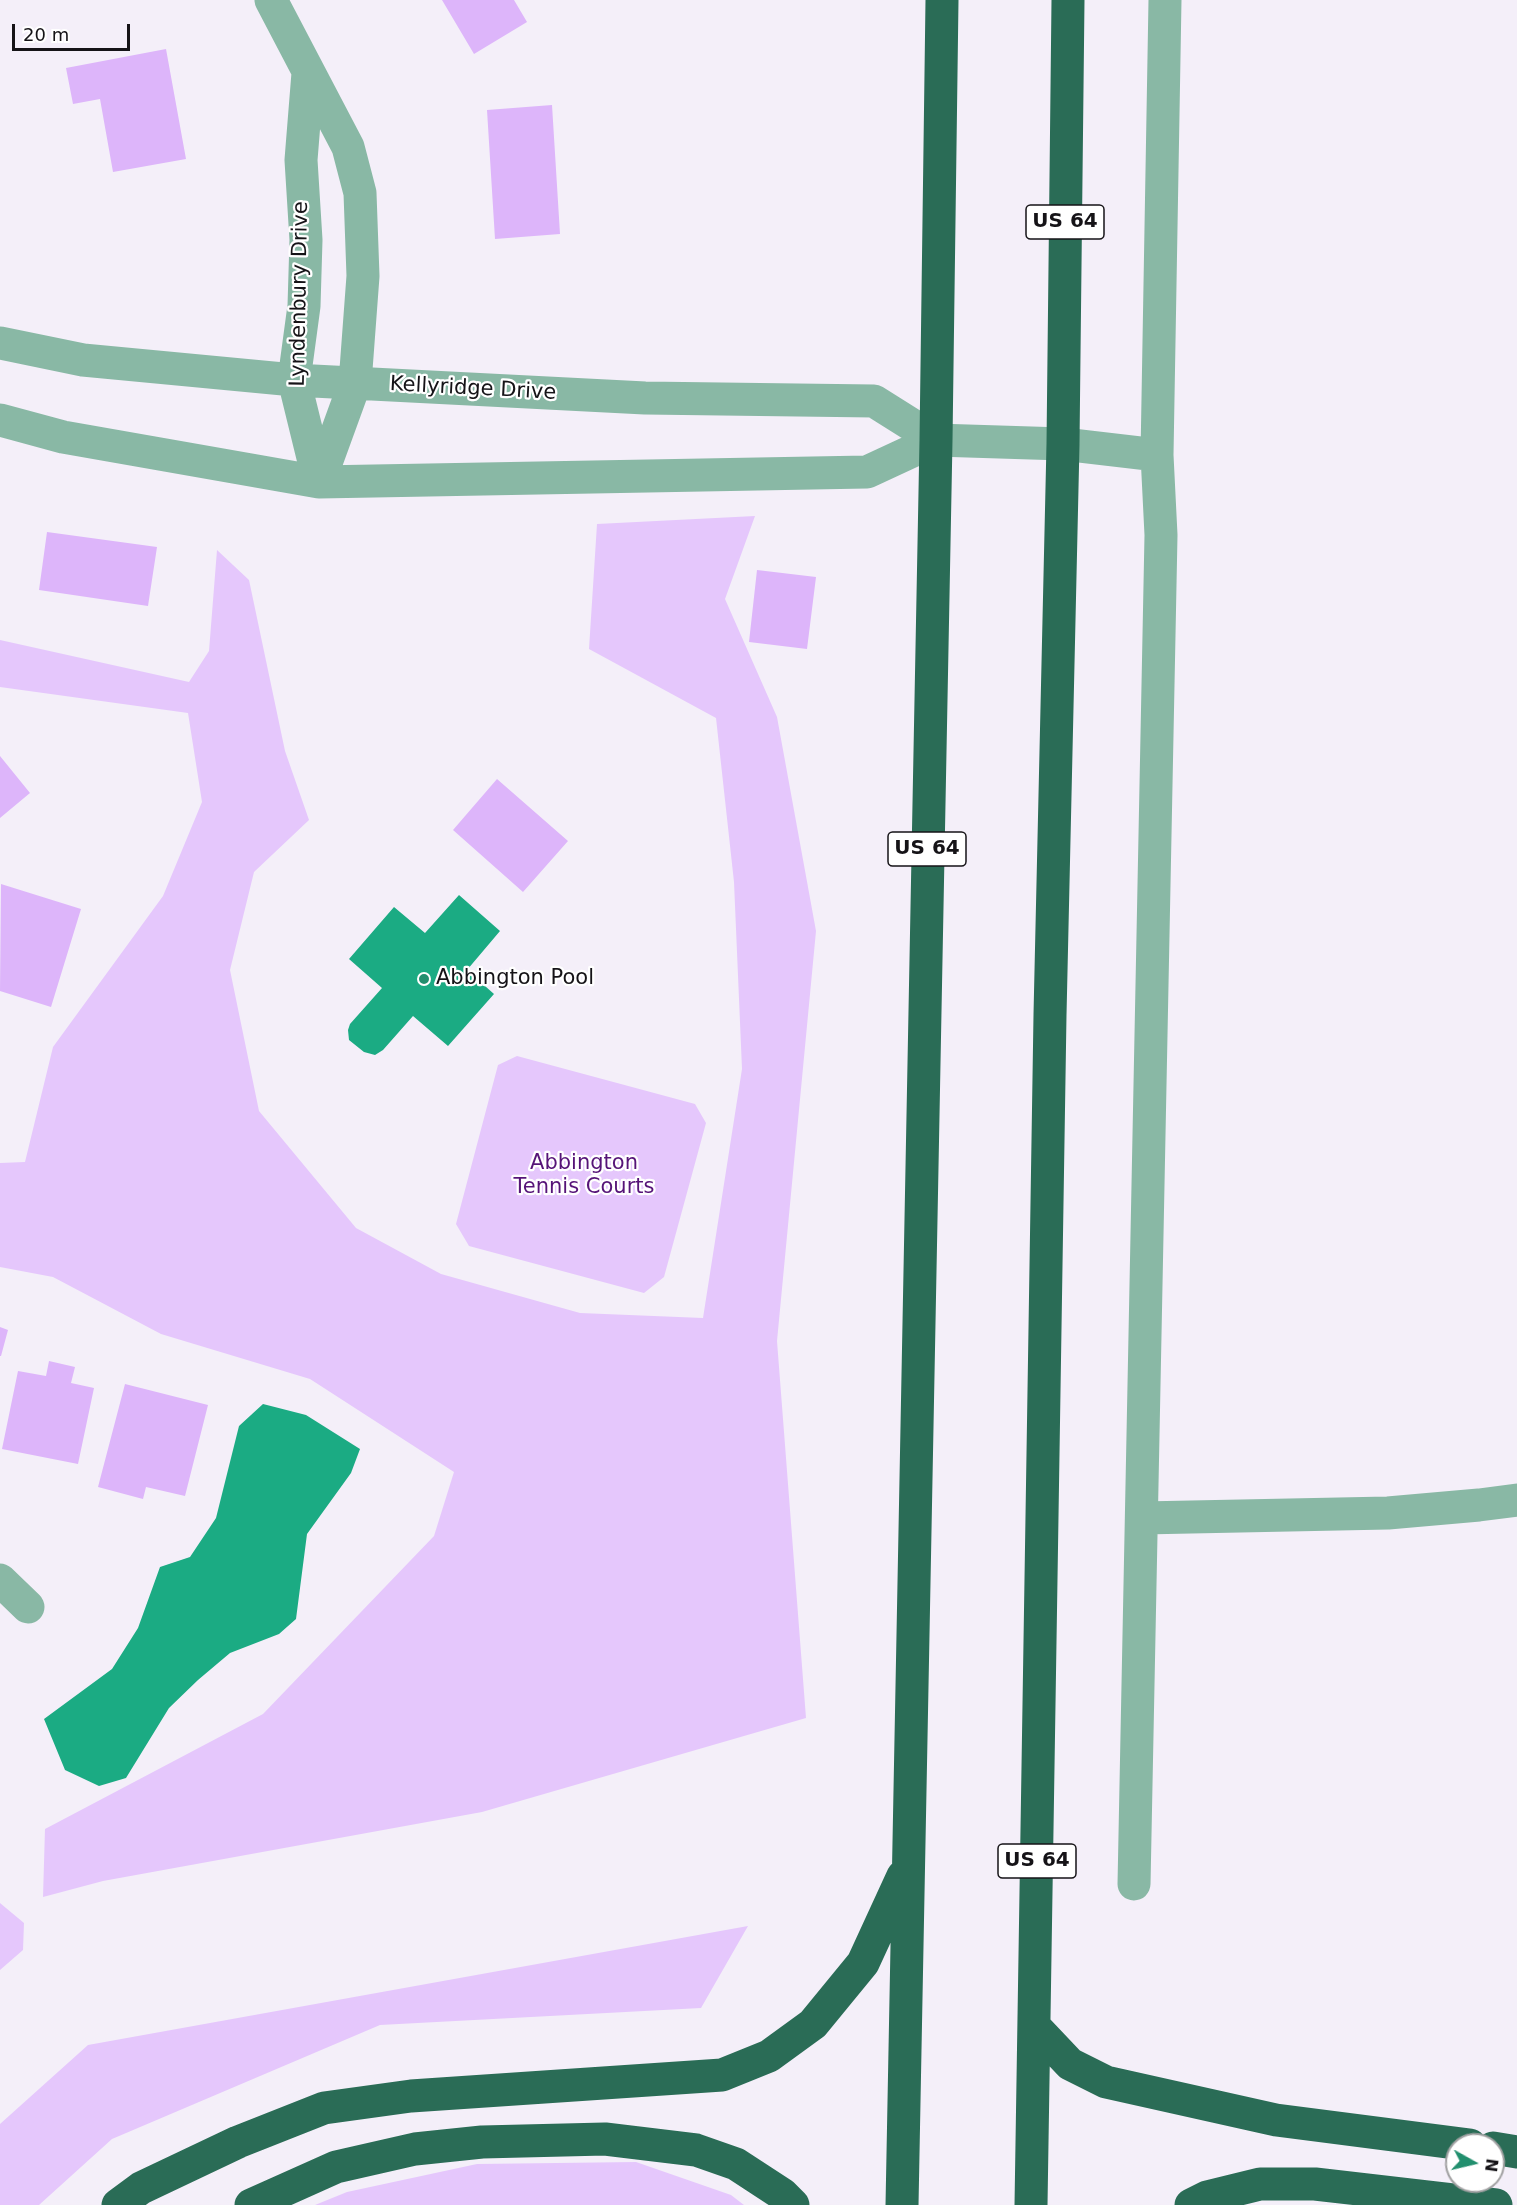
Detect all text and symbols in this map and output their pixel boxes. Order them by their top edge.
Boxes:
scale bar [15,12,134,50]
text: 20 m [23,24,69,45]
street label: Lyndenbury Drive [286,201,314,387]
road number: US 64 [1026,205,1104,239]
street label: Kellyridge Drive [389,372,557,406]
road number: US 64 [888,832,966,866]
place label: Abbington Pool [436,966,594,992]
marker: Abbington Pool [417,972,431,986]
park label: Abbington Tennis Courts [514,1151,654,1201]
road number: US 64 [998,1844,1076,1878]
north arrow [1445,2133,1505,2193]
text: N [1481,2157,1502,2173]

